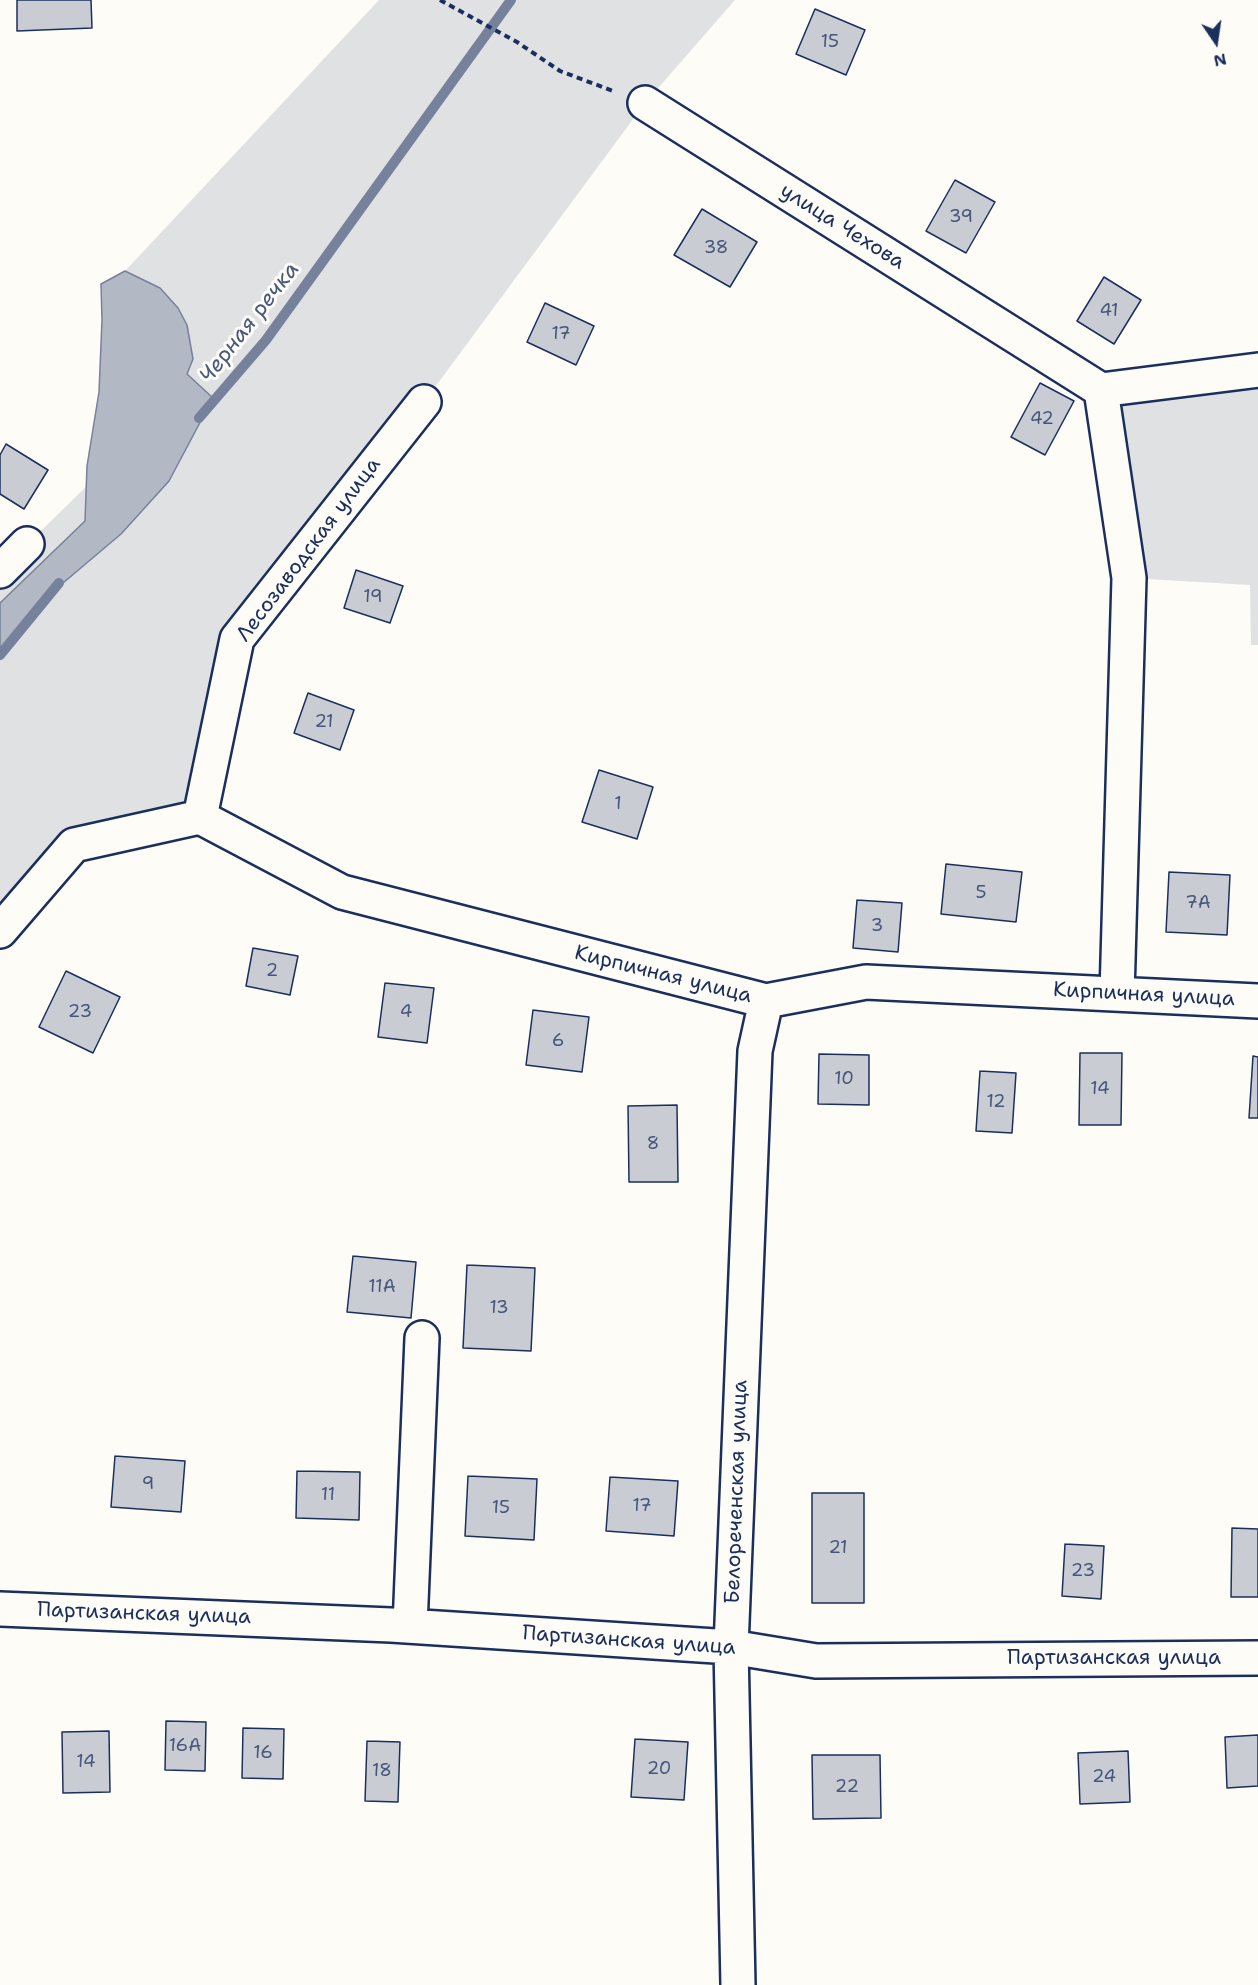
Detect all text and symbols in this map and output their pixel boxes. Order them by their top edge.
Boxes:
north arrow [1186,12,1246,72]
house number: 15 [821,31,839,53]
text: N [1212,48,1229,72]
street label: улица Чехова [775,179,909,275]
house number: 39 [949,206,973,228]
house number: 38 [704,237,728,259]
water label: Черная речка [195,257,305,389]
house number: 41 [1099,300,1119,322]
house number: 17 [551,323,571,345]
house number: 42 [1030,408,1054,430]
street label: Лесозаводская улица [232,453,386,647]
house number: 19 [363,586,383,608]
house number: 21 [314,711,334,733]
house number: 1 [614,793,622,815]
house number: 5 [975,882,987,904]
house number: 7А [1185,892,1211,914]
house number: 3 [871,915,883,937]
street label: Кирпичная улица [572,941,754,1009]
house number: 2 [266,960,278,982]
street label: Кирпичная улица [1052,978,1236,1012]
house number: 23 [68,1001,92,1023]
house number: 4 [400,1001,412,1023]
house number: 6 [552,1030,564,1052]
house number: 10 [834,1068,854,1090]
house number: 14 [1090,1078,1110,1100]
house number: 12 [986,1091,1006,1113]
house number: 8 [647,1133,659,1155]
house number: 11А [368,1276,396,1298]
house number: 13 [489,1297,509,1319]
street label: Белореченская улица [720,1379,754,1605]
house number: 9 [142,1473,154,1495]
house number: 11 [321,1484,335,1506]
house number: 17 [632,1495,652,1517]
house number: 15 [492,1497,510,1519]
house number: 21 [828,1537,848,1559]
house number: 23 [1071,1560,1095,1582]
street label: Партизанская улица [37,1598,251,1630]
street label: Партизанская улица [521,1621,737,1661]
street label: Партизанская улица [1007,1646,1221,1672]
house number: 16А [169,1735,201,1757]
house number: 16 [253,1742,273,1764]
house number: 14 [76,1751,96,1773]
house number: 20 [647,1758,671,1780]
house number: 18 [372,1760,392,1782]
house number: 24 [1092,1766,1116,1788]
house number: 22 [835,1776,859,1798]

